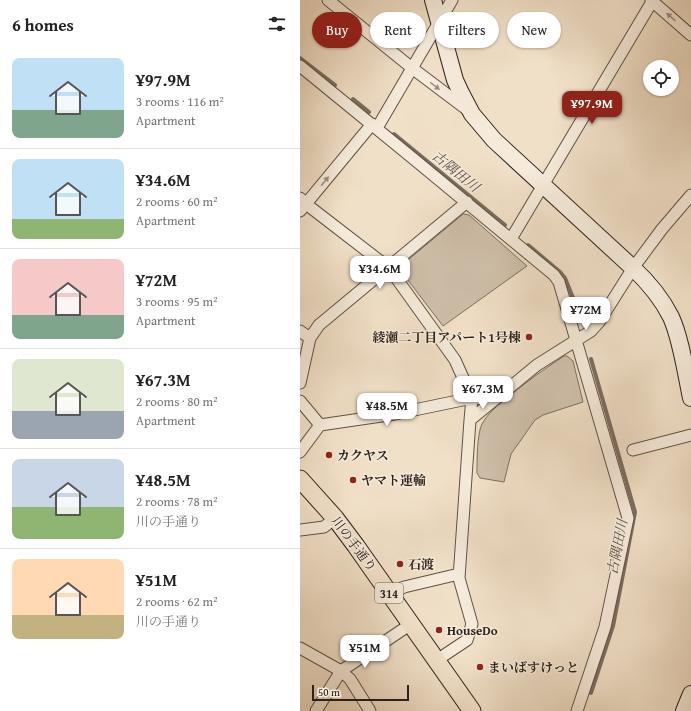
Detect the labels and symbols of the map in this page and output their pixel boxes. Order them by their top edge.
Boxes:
one-way arrow [667,13,676,22]
one-way arrow [430,82,440,90]
pin: ¥97.9M [559,91,625,125]
water label: 古隅田川 [428,146,486,198]
one-way arrow [321,176,329,187]
pin: ¥34.6M [347,256,413,290]
pin: ¥72M [562,297,610,331]
place label: 綾瀬二丁目アパート1号棟 [372,328,521,347]
marker: 綾瀬二丁目アパート1号棟 [524,332,534,342]
pin: ¥67.3M [450,376,516,410]
pin: ¥48.5M [354,393,420,427]
place label: カクヤス [337,446,389,465]
marker: カクヤス [324,450,334,460]
place label: ヤマト運輸 [361,471,426,490]
marker: ヤマト運輸 [348,475,358,485]
street label: 川の手通り [327,512,381,576]
water label: 古隅田川 [602,516,633,576]
place label: 石渡 [408,555,434,574]
marker: 石渡 [395,559,405,569]
road number: 314 [375,583,403,603]
place label: HouseDo [447,621,498,640]
marker: HouseDo [434,625,444,635]
pin: ¥51M [341,635,389,669]
place label: まいばすけっと [488,658,579,677]
marker: まいばすけっと [475,662,485,672]
scale bar [312,683,409,702]

